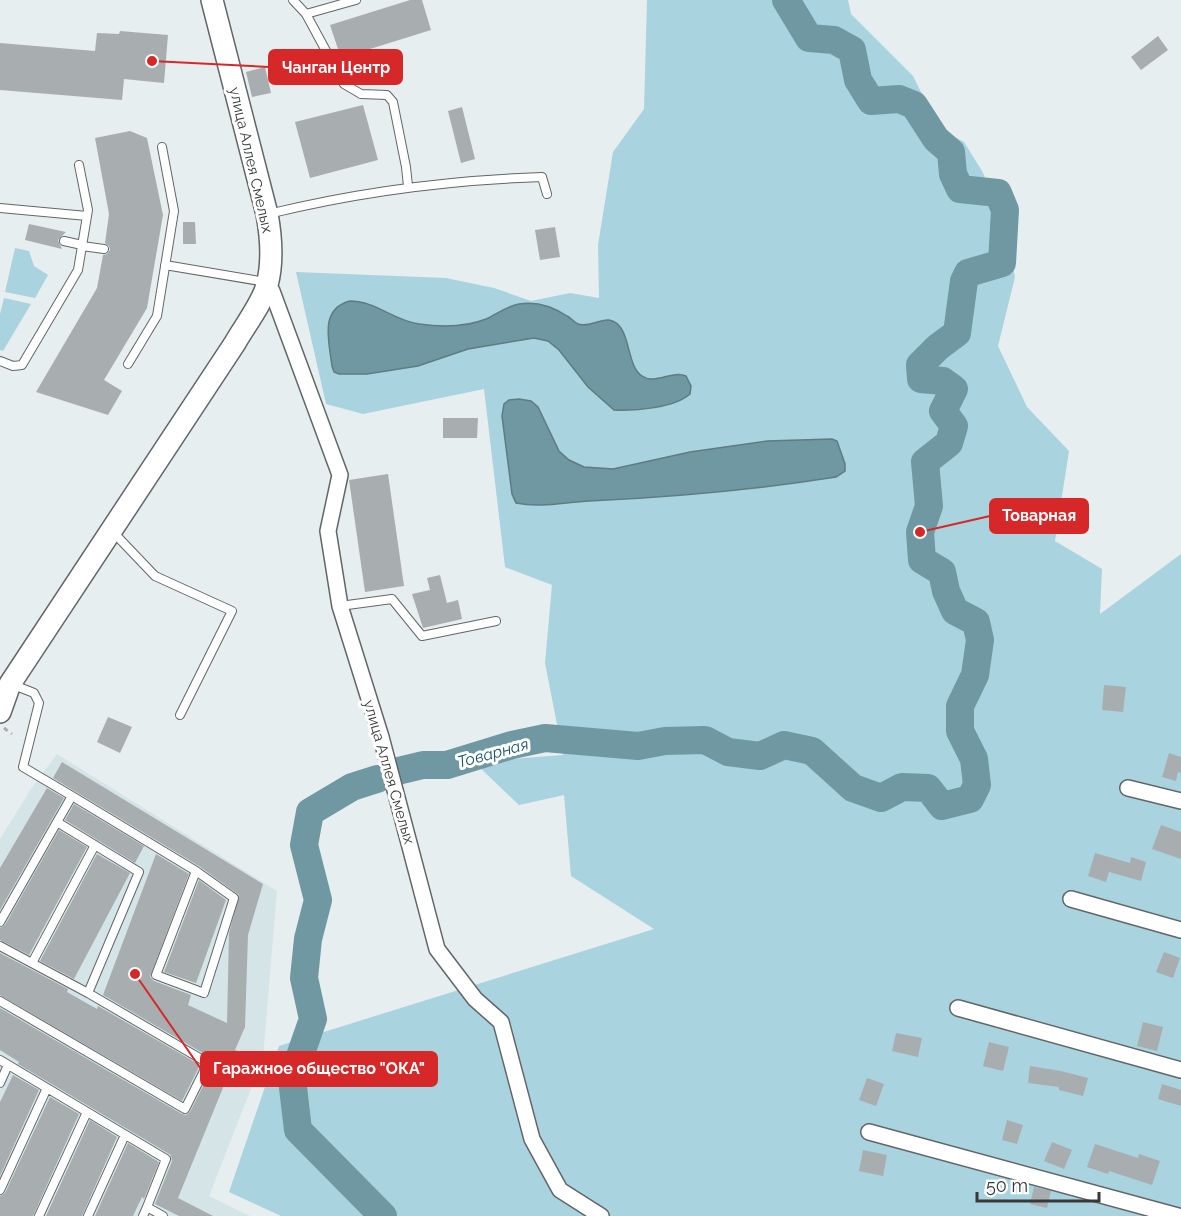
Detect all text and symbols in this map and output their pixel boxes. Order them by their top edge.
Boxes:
callout: Чанган Центр [269,50,402,84]
text: Чанган Центр [282,58,390,77]
street label: улица Аллея Смелых [225,85,277,235]
callout: Товарная [990,499,1088,533]
text: Товарная [1002,506,1076,525]
street label: улица Аллея Смелых [360,698,418,847]
water label: Товарная [455,734,531,772]
callout: Гаражное общество "ОКА" [201,1052,437,1086]
text: Гаражное общество "ОКА" [213,1059,425,1078]
scale bar [977,1165,1098,1203]
text: 50 m [986,1175,1028,1196]

